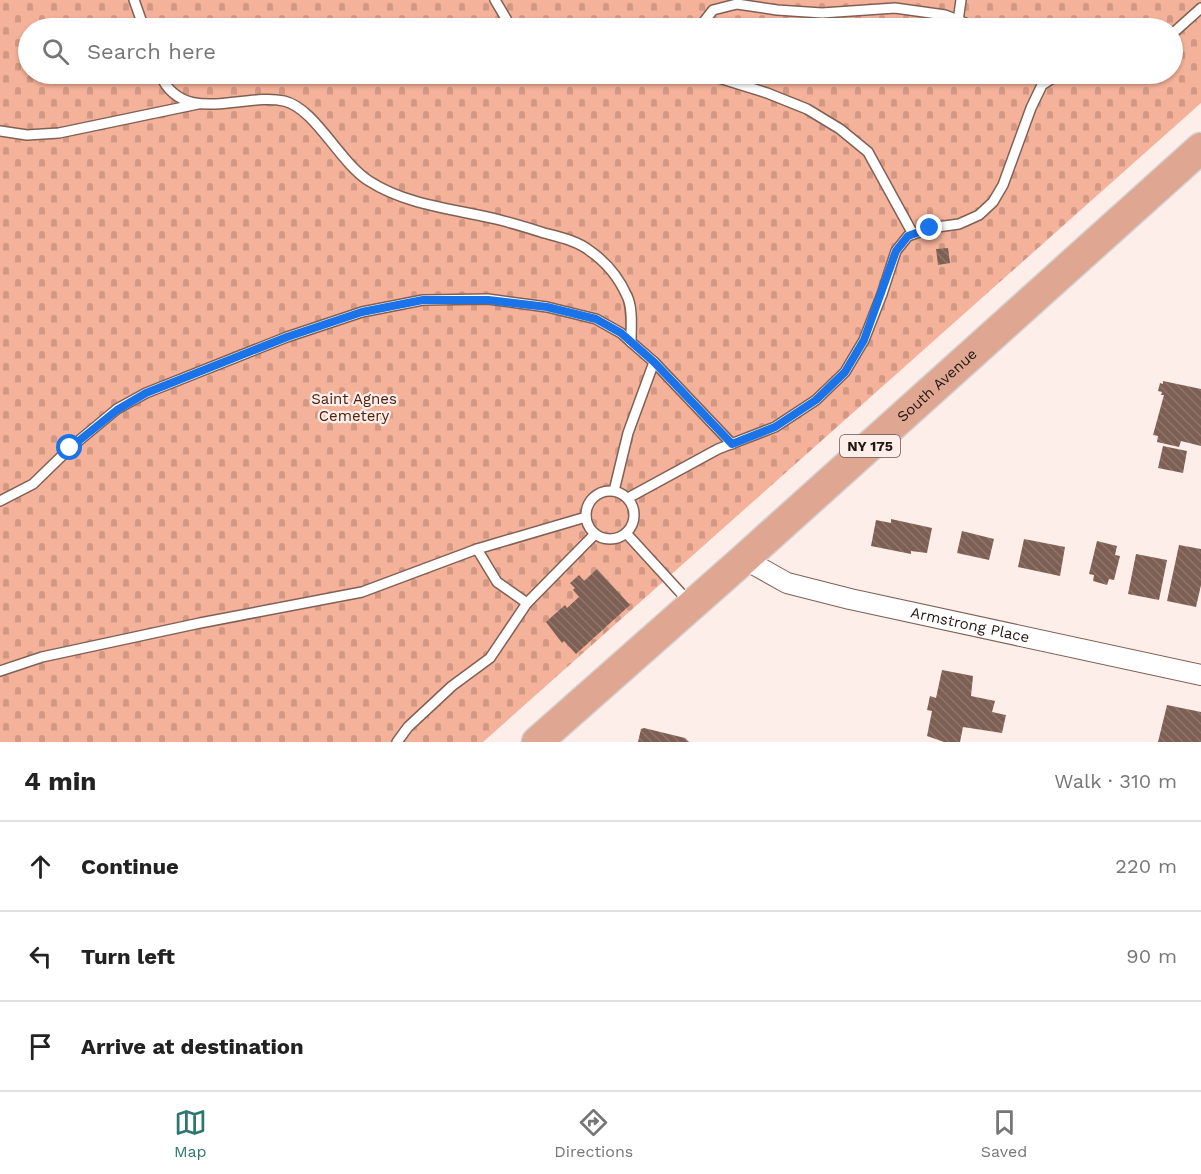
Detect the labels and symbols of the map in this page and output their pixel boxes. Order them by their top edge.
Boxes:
route end [916,214,942,240]
street label: South Avenue [893,345,981,426]
park label: Saint Agnes Cemetery [311,390,397,425]
route start [56,434,82,460]
road number: NY 175 [840,435,900,457]
street label: Armstrong Place [909,603,1031,647]

